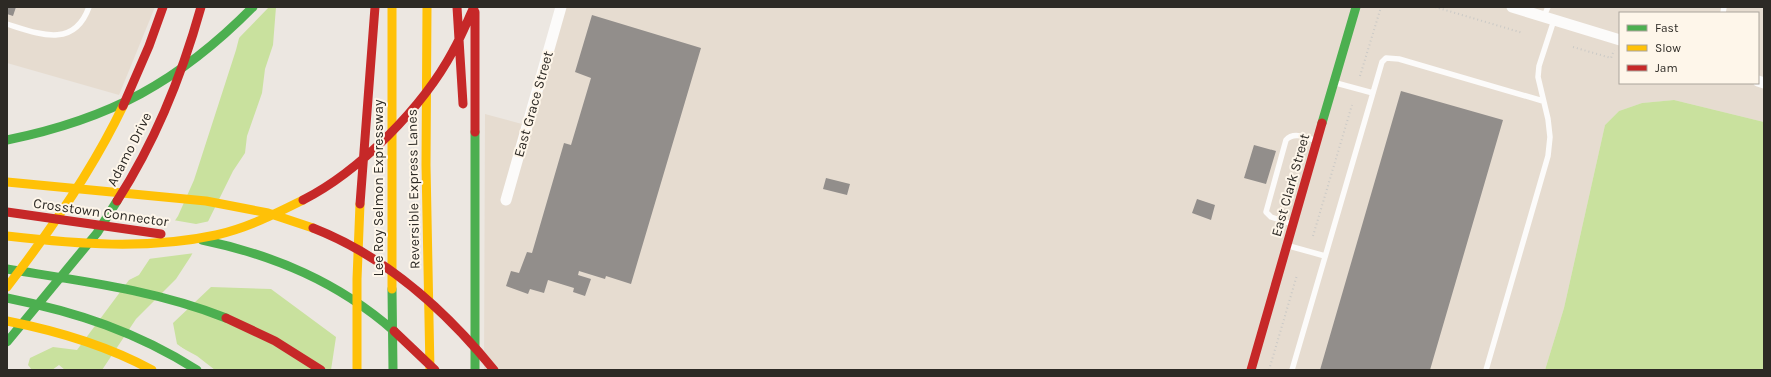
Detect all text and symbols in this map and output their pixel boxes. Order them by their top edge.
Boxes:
legend [1619,12,1759,84]
text: Fast [1655,21,1679,35]
text: Slow [1655,41,1681,55]
street label: East Grace Street [510,49,557,159]
text: Jam [1655,61,1678,75]
street label: Lee Roy Selmon Expressway [370,99,387,276]
street label: Adamo Drive [104,109,155,189]
street label: Reversible Express Lanes [404,109,423,269]
street label: East Clark Street [1268,132,1313,239]
street label: Crosstown Connector [32,195,171,231]

